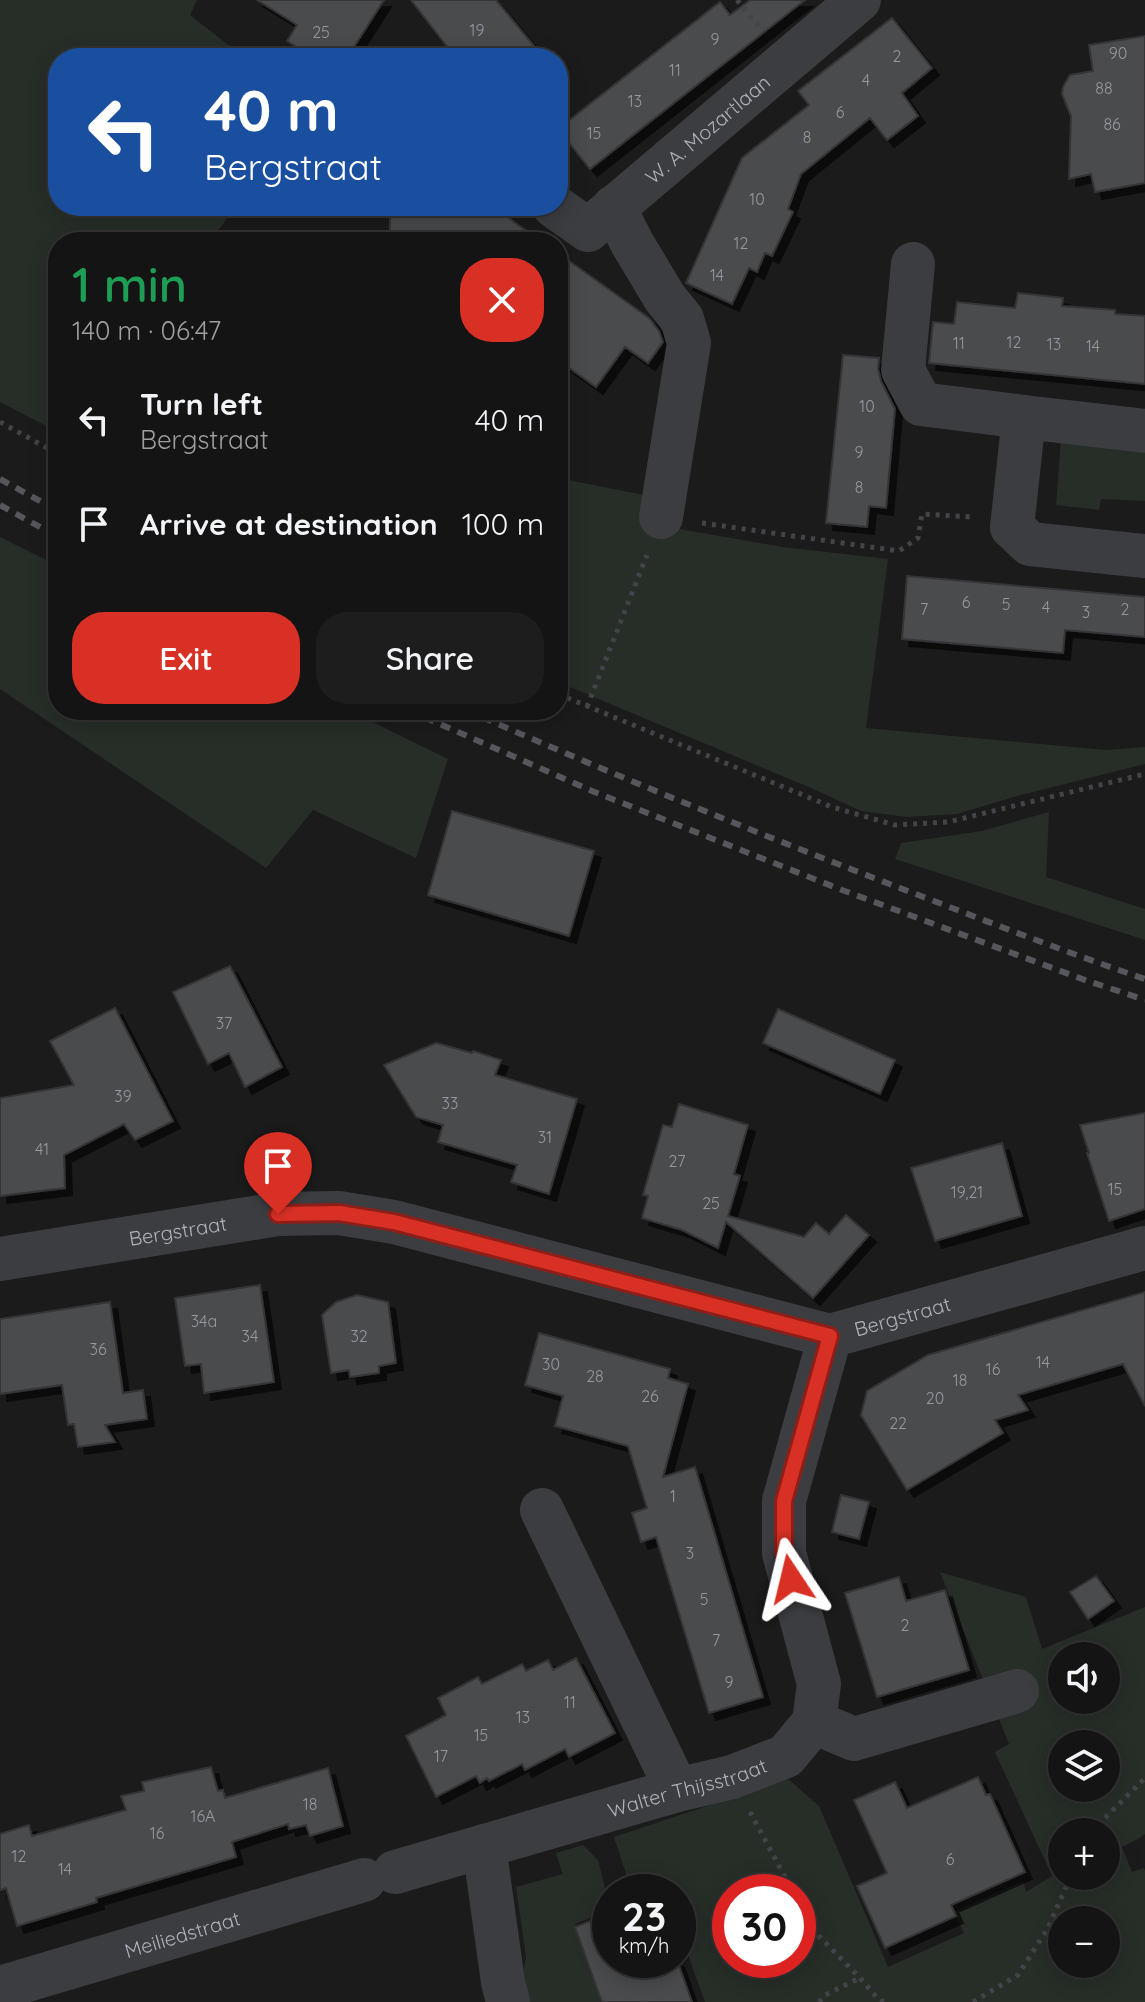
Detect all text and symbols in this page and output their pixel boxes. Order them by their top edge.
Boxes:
house number: 19 [470,20,484,40]
house number: 25 [312,22,330,42]
house number: 9 [711,29,720,49]
house number: 90 [1109,43,1127,63]
house number: 2 [893,46,902,66]
house number: 11 [669,60,681,80]
street label: W. A. Mozartlaan [640,69,775,189]
house number: 4 [862,70,870,90]
text: 40 m [204,75,339,145]
house number: 88 [1095,78,1113,98]
icon: left [72,80,176,184]
house number: 13 [628,91,642,111]
house number: 6 [836,102,845,122]
house number: 86 [1103,114,1121,134]
house number: 15 [587,123,601,143]
house number: 8 [803,127,811,147]
text: Bergstraat [204,144,382,189]
house number: 10 [749,189,765,209]
house number: 12 [734,233,749,253]
text: 1 min [72,254,187,314]
button: close [460,258,544,342]
house number: 14 [710,265,724,285]
text: 140 m · 06:47 [72,314,221,347]
house number: 12 [1007,332,1022,352]
house number: 11 [953,333,965,353]
house number: 13 [1047,334,1061,354]
house number: 14 [1086,336,1100,356]
text: Turn left [140,385,263,423]
house number: 10 [859,396,875,416]
icon: left [72,398,116,442]
text: 40 m [475,401,544,439]
text: Bergstraat [140,423,268,456]
house number: 9 [855,442,864,462]
house number: 8 [855,477,863,497]
icon: arrive [72,502,116,546]
text: Arrive at destination [140,505,438,543]
text: 100 m [462,505,544,543]
house number: 6 [962,592,971,612]
house number: 5 [1002,594,1010,614]
house number: 4 [1042,597,1050,617]
house number: 7 [920,599,928,619]
house number: 2 [1121,599,1130,619]
house number: 3 [1082,602,1090,622]
button: Exit [72,612,300,704]
button: Share [316,612,544,704]
house number: 37 [216,1013,232,1033]
house number: 39 [114,1086,132,1106]
house number: 33 [442,1093,458,1113]
house number: 31 [538,1127,552,1147]
pin [244,1132,312,1214]
house number: 41 [35,1139,49,1159]
icon: arrive [256,1144,300,1188]
house number: 27 [669,1151,685,1171]
house number: 15 [1108,1179,1122,1199]
house number: 19,21 [951,1182,983,1202]
house number: 25 [702,1193,720,1213]
street label: Bergstraat [127,1210,229,1250]
street label: Bergstraat [851,1290,953,1341]
house number: 34a [191,1311,217,1331]
house number: 34 [242,1326,258,1346]
house number: 32 [350,1326,368,1346]
house number: 36 [90,1339,107,1359]
house number: 14 [1036,1352,1050,1372]
house number: 30 [542,1354,560,1374]
house number: 16 [986,1359,1001,1379]
house number: 28 [586,1366,604,1386]
house number: 18 [953,1370,967,1390]
house number: 26 [641,1386,659,1406]
house number: 20 [926,1388,944,1408]
house number: 22 [889,1413,907,1433]
house number: 1 [670,1486,676,1506]
position arrow [749,1537,833,1621]
house number: 3 [686,1543,694,1563]
house number: 5 [700,1589,708,1609]
house number: 2 [901,1615,910,1635]
house number: 7 [712,1630,720,1650]
map controls [1048,1642,1120,1978]
button: sound [1048,1642,1120,1714]
house number: 9 [725,1672,734,1692]
house number: 11 [564,1692,576,1712]
house number: 13 [516,1707,530,1727]
house number: 15 [474,1725,488,1745]
button: layers [1048,1730,1120,1802]
house number: 17 [434,1746,448,1766]
street label: Walter Thijsstraat [604,1752,770,1822]
house number: 18 [303,1794,317,1814]
house number: 16A [191,1806,215,1826]
button: + [1048,1818,1120,1890]
house number: 16 [150,1823,165,1843]
house number: 12 [12,1846,27,1866]
house number: 6 [946,1849,955,1869]
house number: 14 [58,1859,72,1879]
speed limit sign: 30 [712,1874,816,1978]
text: 23 [622,1891,666,1941]
street label: Meiliedstraat [121,1905,243,1963]
button: − [1048,1906,1120,1978]
text: km/h [619,1933,669,1958]

